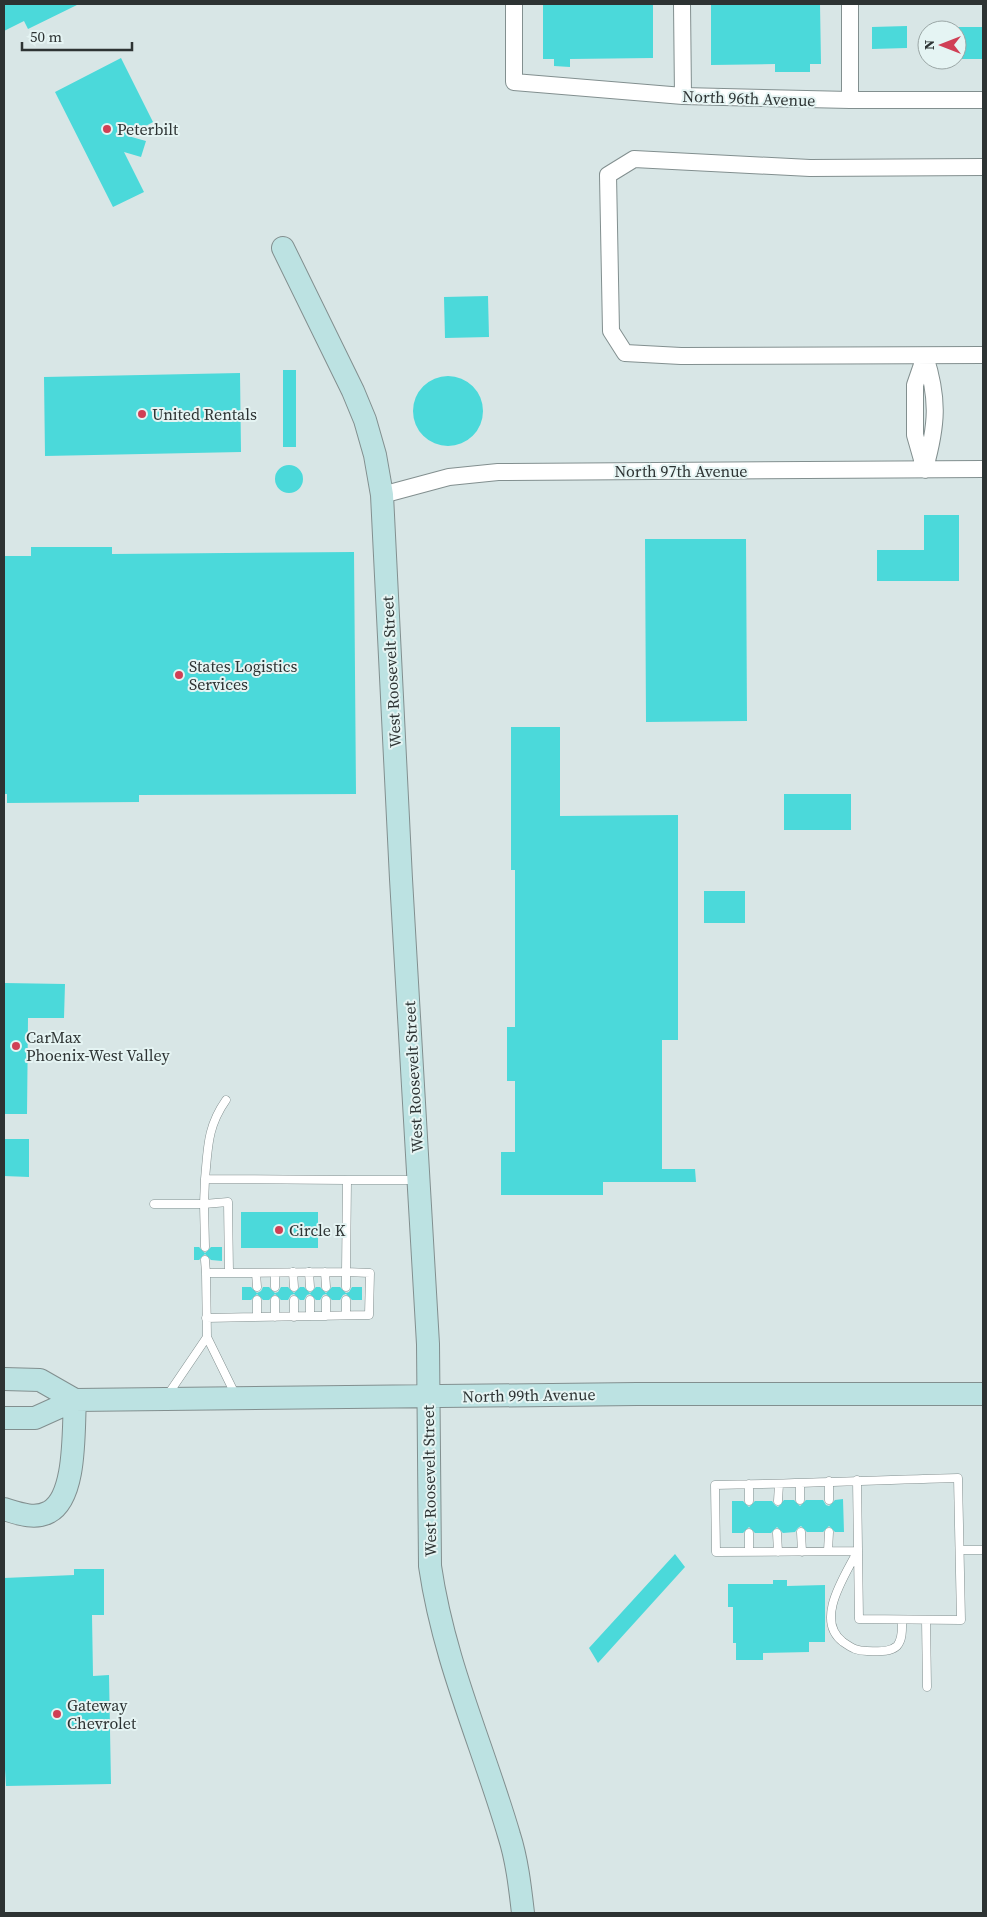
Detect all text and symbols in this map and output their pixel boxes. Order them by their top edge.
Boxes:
scale bar [22,20,132,52]
north arrow [917,20,967,70]
text: 50 m [30,26,62,47]
text: N [919,40,939,50]
street label: North 96th Avenue [682,85,816,111]
place label: Peterbilt [117,118,179,140]
marker: Peterbilt [101,123,113,135]
place label: United Rentals [152,403,257,425]
marker: United Rentals [136,408,148,420]
street label: North 97th Avenue [614,460,748,482]
street label: West Roosevelt Street [376,595,406,748]
place label: States Logistics Services [189,655,298,695]
marker: States Logistics Services [173,669,185,681]
street label: West Roosevelt Street [398,1000,428,1153]
place label: CarMax Phoenix-West Valley [26,1026,170,1066]
marker: CarMax Phoenix-West Valley [10,1040,22,1052]
place label: Circle K [289,1219,346,1241]
marker: Circle K [273,1224,285,1236]
street label: North 99th Avenue [462,1383,596,1407]
street label: West Roosevelt Street [417,1404,441,1557]
place label: Gateway Chevrolet [67,1694,137,1734]
marker: Gateway Chevrolet [51,1708,63,1720]

